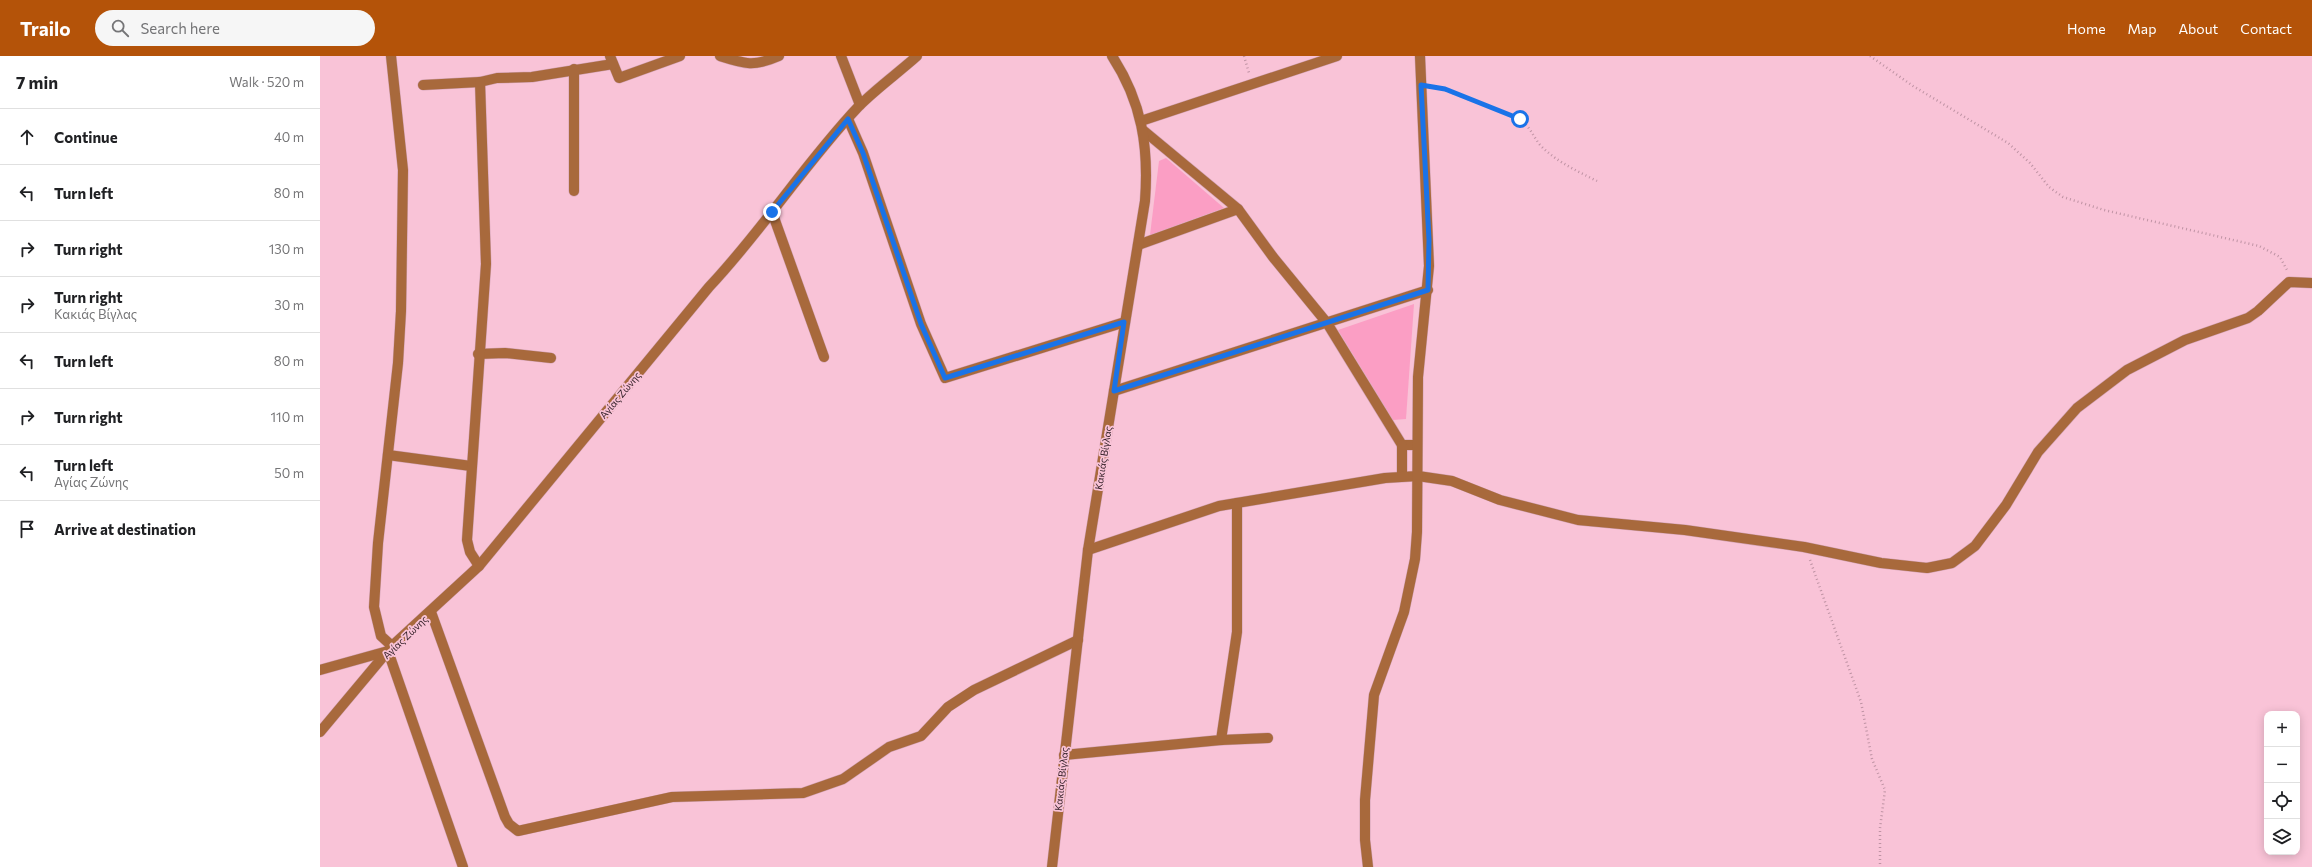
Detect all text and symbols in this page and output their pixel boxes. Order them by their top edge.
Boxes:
search box [95,10,375,46]
text: Trailo [20,17,71,40]
icon: search [109,17,131,39]
text: Search here [141,19,220,37]
text: Home [2067,20,2106,37]
text: Map [2128,20,2156,37]
text: About [2178,20,2218,37]
text: Contact [2240,20,2292,37]
text: 7 min [16,72,58,93]
text: Walk · 520 m [229,74,304,90]
route start [1511,110,1529,128]
icon: ahead [16,126,38,148]
text: Continue [54,128,118,146]
text: 40 m [274,129,304,145]
icon: left [16,182,38,204]
text: Turn left [54,184,113,202]
text: 80 m [274,185,304,201]
route end [763,203,781,221]
icon: right [16,238,38,260]
text: Turn right [54,240,123,258]
text: 130 m [269,241,304,257]
text: Turn right [54,288,123,306]
icon: right [16,294,38,316]
text: 30 m [274,297,304,313]
text: Κακιάς Βίγλας [54,306,137,322]
icon: left [16,350,38,372]
text: Turn left [54,352,113,370]
text: 80 m [274,353,304,369]
street label: Αγίας Ζώνης [597,369,643,421]
icon: right [16,406,38,428]
text: Turn right [54,408,123,426]
text: 110 m [271,409,304,425]
street label: Κακιάς Βίγλας [1092,425,1114,491]
text: Turn left [54,456,113,474]
icon: left [16,462,38,484]
text: 50 m [274,465,304,481]
text: Αγίας Ζώνης [54,474,129,490]
icon: arrive [16,518,38,540]
text: Arrive at destination [54,520,196,538]
street label: Αγίας Ζώνης [380,613,430,661]
map controls [2264,711,2300,855]
button: + [2264,711,2300,747]
street label: Κακιάς Βίγλας [1052,746,1070,811]
button: − [2264,747,2300,783]
button: locate [2264,783,2300,819]
button: layers [2264,819,2300,855]

